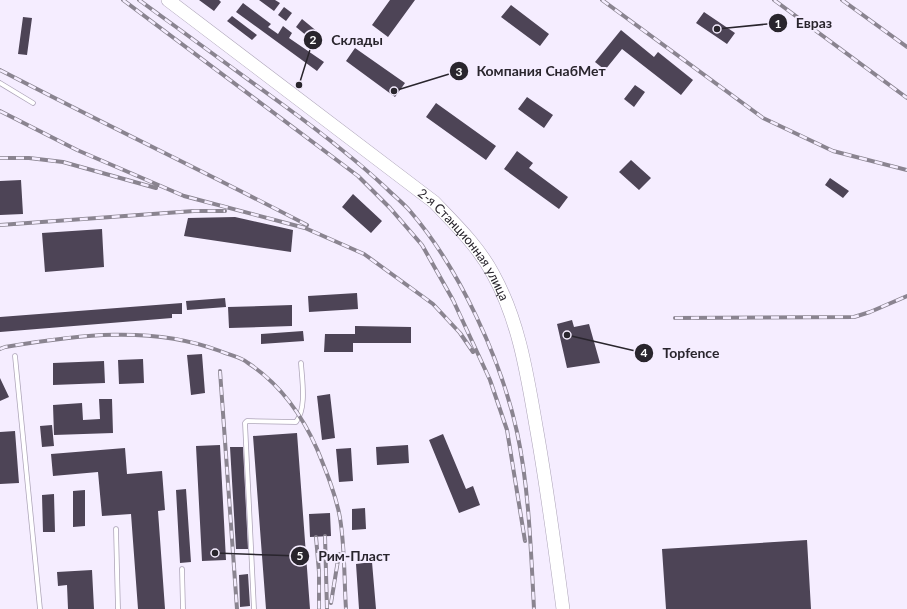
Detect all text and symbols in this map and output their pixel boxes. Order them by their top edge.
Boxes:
callout: Евраз [768,10,840,36]
text: Евраз [796,14,832,31]
text: 1 [775,16,782,31]
callout: Склады [303,27,390,53]
text: Склады [331,31,383,48]
text: 2 [310,32,317,47]
callout: Компания СнабМет [449,58,614,84]
text: Компания СнабМет [476,62,606,79]
text: 3 [456,64,463,79]
street label: 2-я Станционная улица [415,185,513,303]
callout: Topfence [634,340,727,366]
text: Topfence [663,344,720,361]
text: 4 [641,345,648,360]
callout: Рим-Пласт [290,543,398,569]
text: Рим-Пласт [318,547,391,564]
text: 5 [297,548,304,563]

